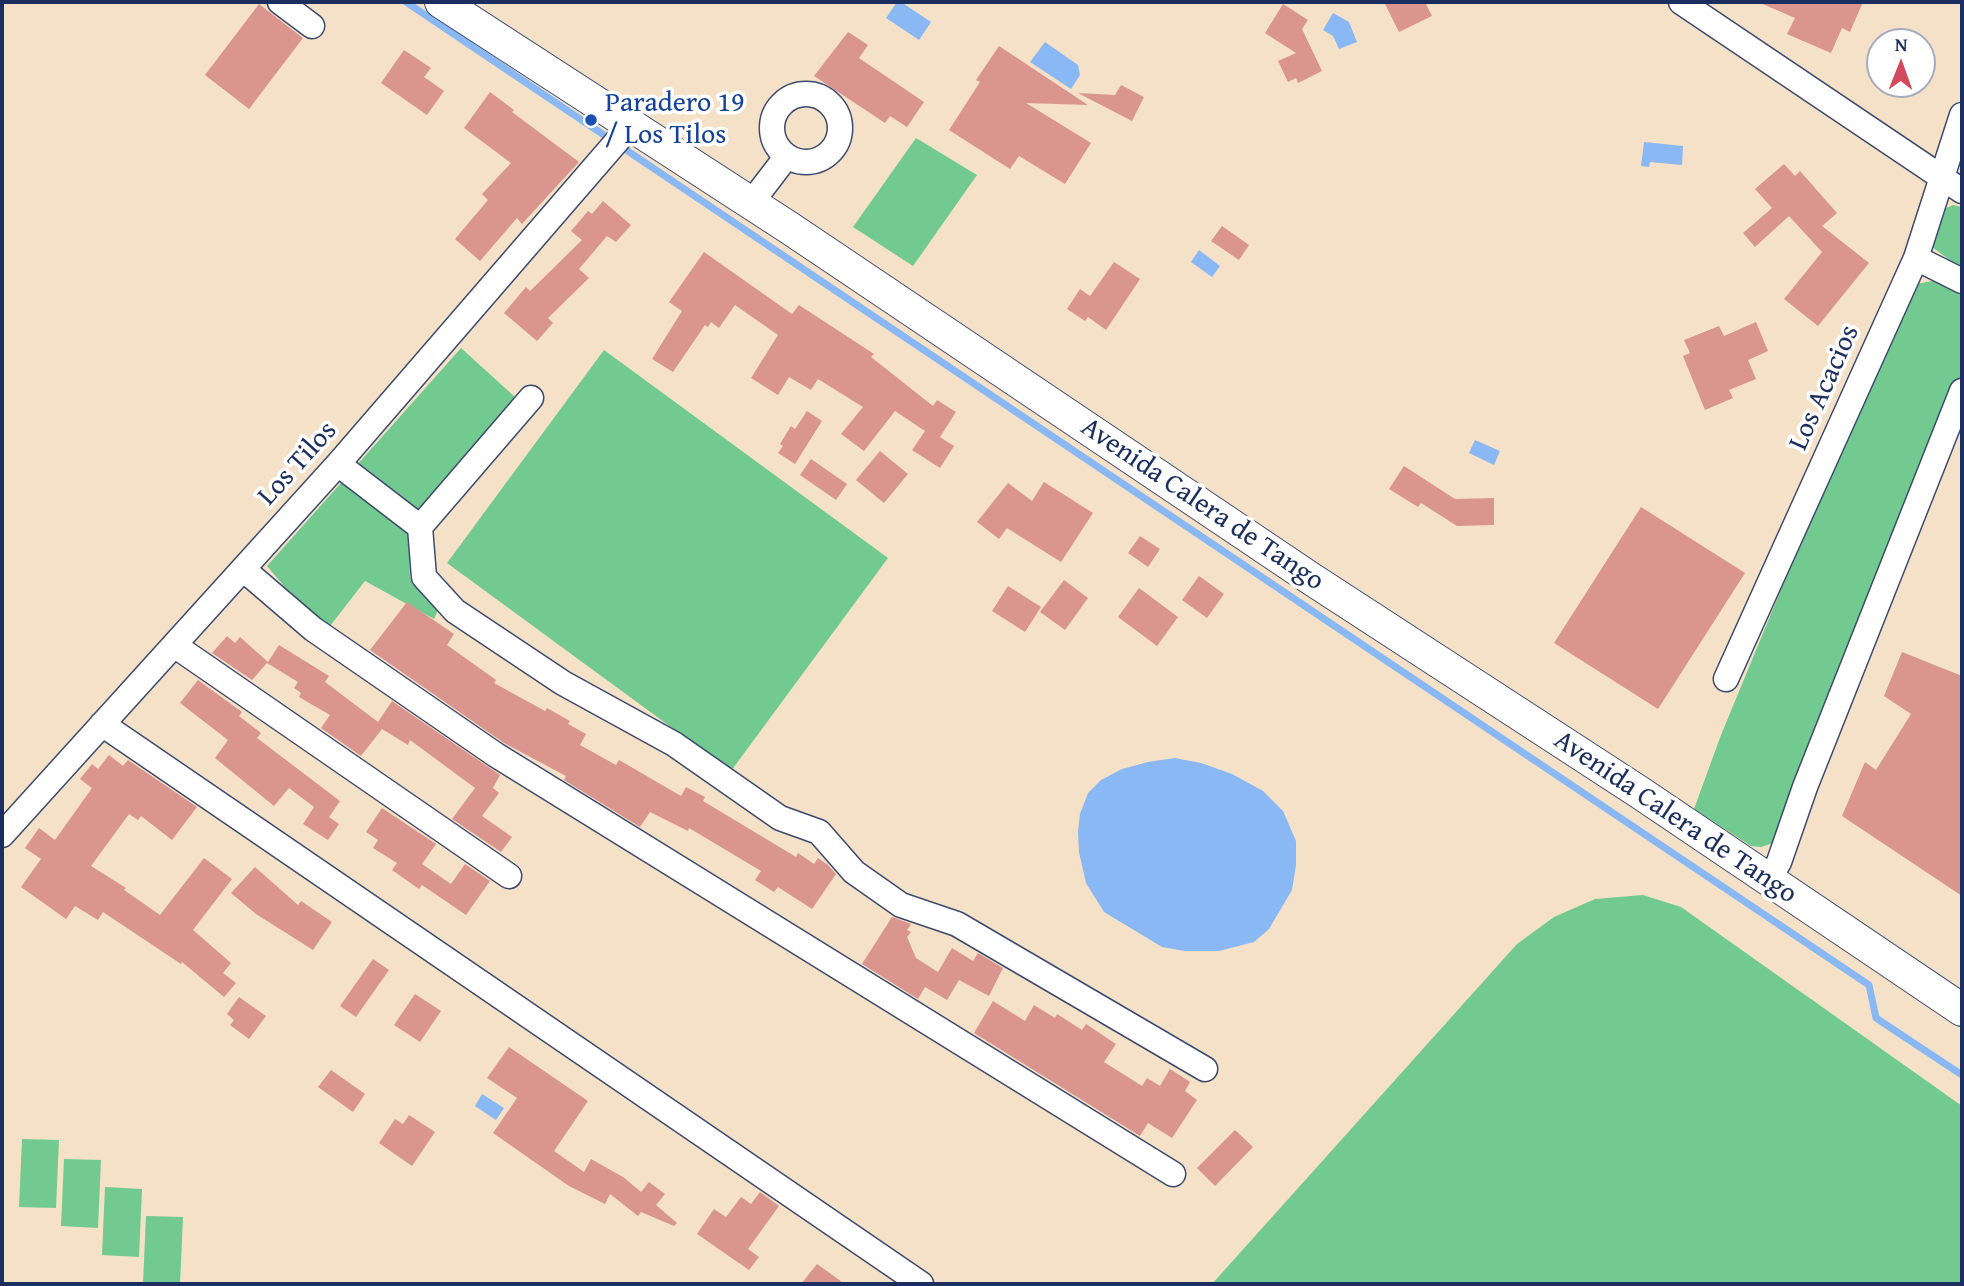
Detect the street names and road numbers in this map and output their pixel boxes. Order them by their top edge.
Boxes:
street label: Los Acacios [1782,320,1868,456]
street label: Avenida Calera de Tango [1074,411,1330,599]
street label: Los Tilos [251,415,345,513]
street label: Avenida Calera de Tango [1547,724,1803,912]

